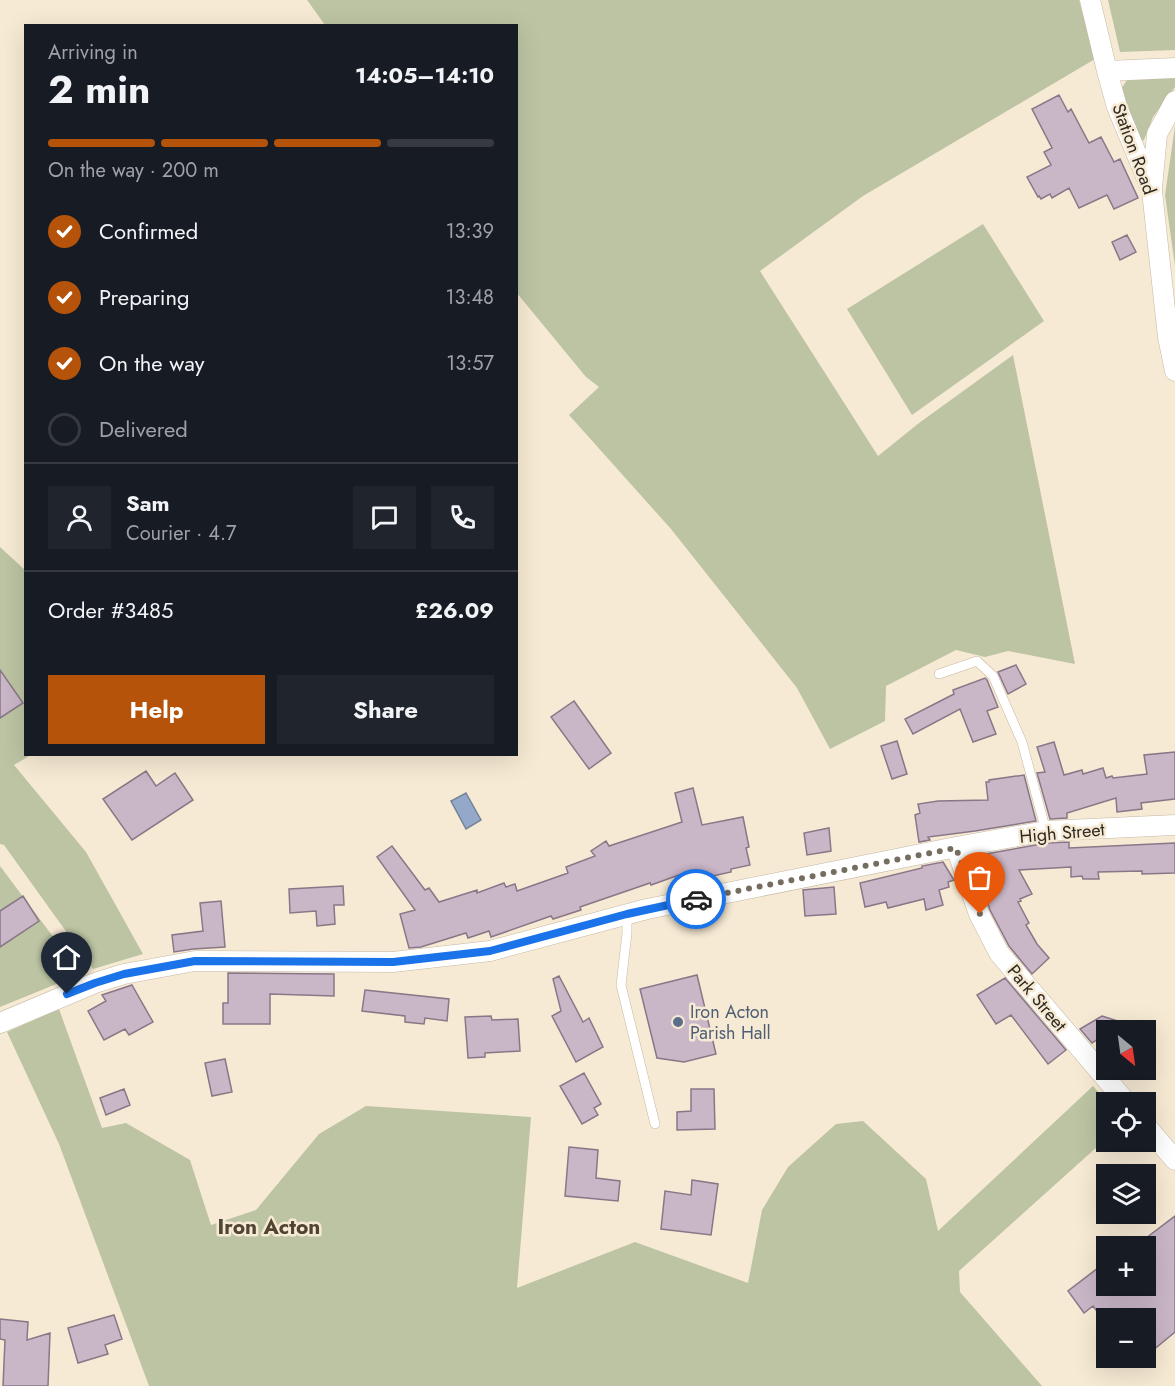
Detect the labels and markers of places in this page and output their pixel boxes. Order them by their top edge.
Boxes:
pin [954,852,1005,914]
pin [41,932,92,994]
place label: Iron Acton Parish Hall [690,999,771,1046]
marker: Iron Acton Parish Hall [671,1015,685,1029]

